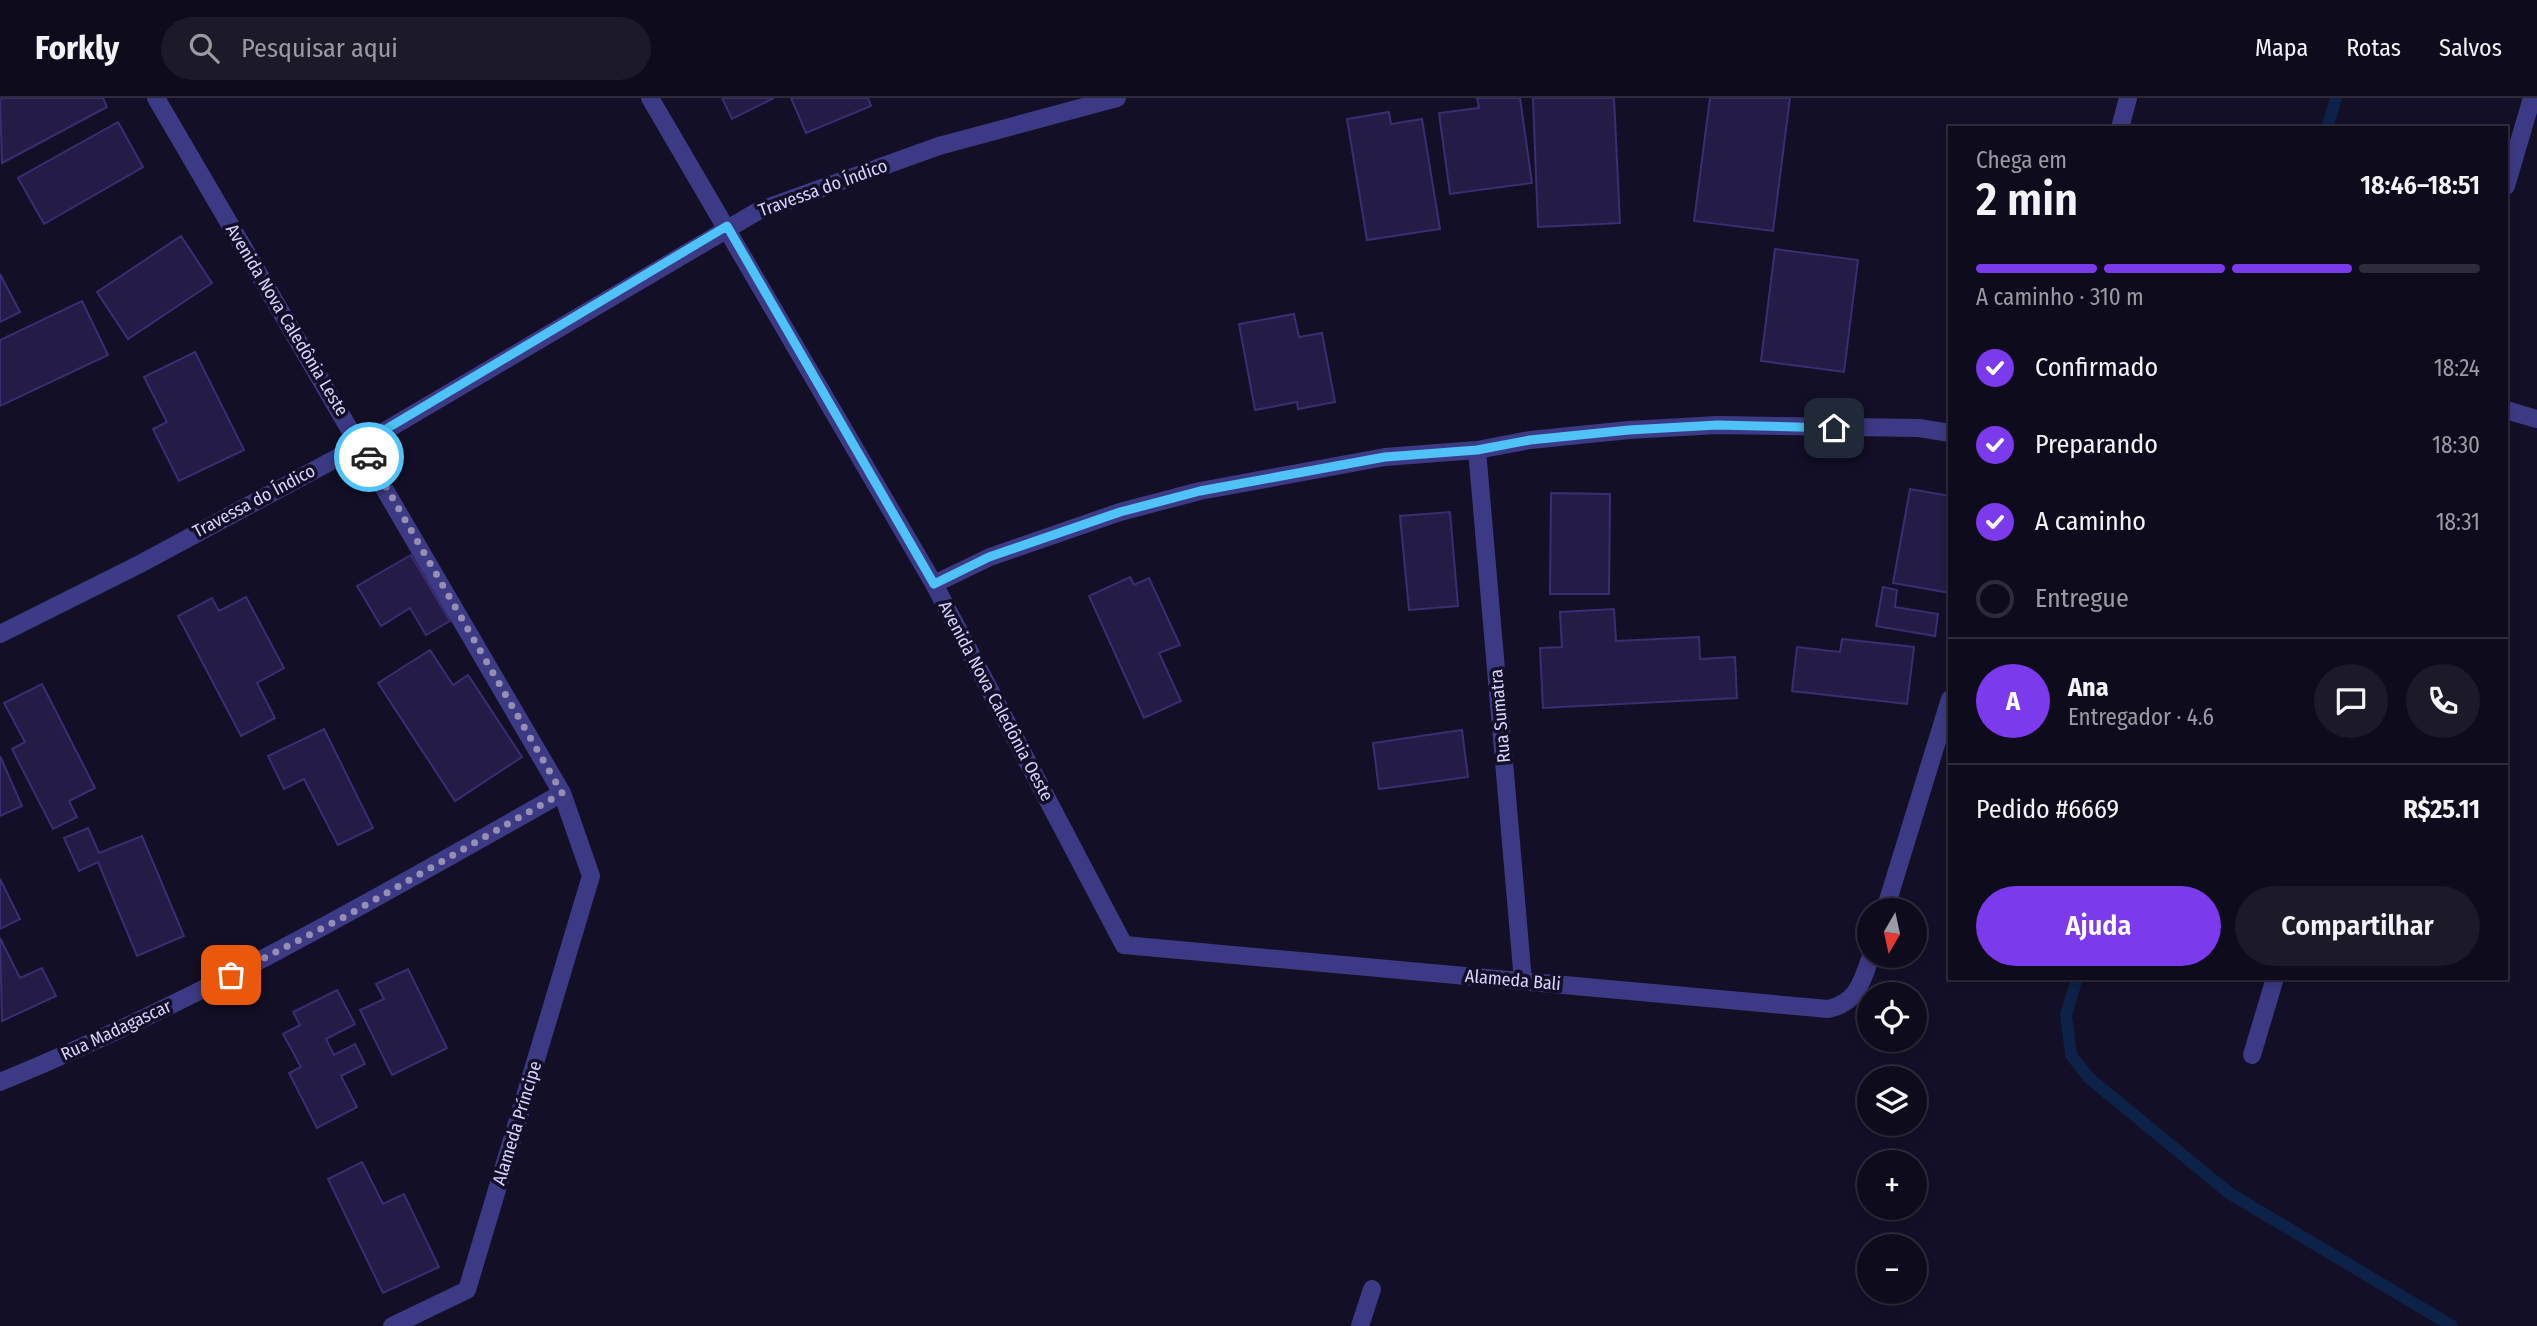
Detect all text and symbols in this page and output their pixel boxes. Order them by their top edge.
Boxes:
search box [161,17,651,80]
text: Forkly [35,28,119,68]
icon: search [185,29,223,67]
text: Pesquisar aqui [241,33,398,64]
text: Mapa [2255,34,2308,62]
text: Rotas [2346,34,2401,62]
text: Salvos [2439,34,2502,62]
text: Chega em [1976,146,2067,174]
street label: Travessa do Índico [755,154,890,222]
text: 18:46–18:51 [2360,170,2480,201]
text: 2 min [1976,172,2078,227]
street label: Avenida Nova Caledônia Leste [221,220,353,420]
text: A caminho · 310 m [1976,283,2144,311]
icon: check [1976,349,2014,387]
text: Confirmado [2035,352,2158,383]
text: 18:24 [2434,354,2480,382]
pin [1804,398,1864,458]
icon: home [1815,409,1853,447]
courier [334,422,404,492]
icon: check [1976,426,2014,464]
text: Preparando [2035,429,2158,460]
text: 18:30 [2432,431,2480,459]
icon: car [350,438,388,476]
street label: Travessa do Índico [189,459,319,543]
icon: check [1976,503,2014,541]
text: A caminho [2035,506,2146,537]
text: 18:31 [2436,508,2480,536]
text: Entregue [2035,583,2129,614]
street label: Avenida Nova Caledônia Oeste [934,597,1058,805]
button: chat [2314,664,2388,738]
button: phone [2406,664,2480,738]
street label: Rua Sumatra [1485,668,1515,764]
text: Ana [2068,672,2109,703]
text: A [2006,686,2020,717]
text: Entregador · 4.6 [2068,703,2214,731]
text: Pedido #6669 [1976,794,2119,825]
text: R$25.11 [2403,794,2480,825]
button: Ajuda [1976,886,2221,966]
button: Compartilhar [2235,886,2480,966]
north arrow [1857,898,1927,968]
map controls [1857,898,1927,1304]
pin [201,945,261,1005]
icon: bag [212,956,250,994]
street label: Alameda Bali [1464,965,1562,995]
button: locate [1857,982,1927,1052]
street label: Rua Madagascar [57,995,175,1065]
street label: Alameda Príncipe [488,1058,546,1188]
button: layers [1857,1066,1927,1136]
button: + [1857,1150,1927,1220]
button: − [1857,1234,1927,1304]

